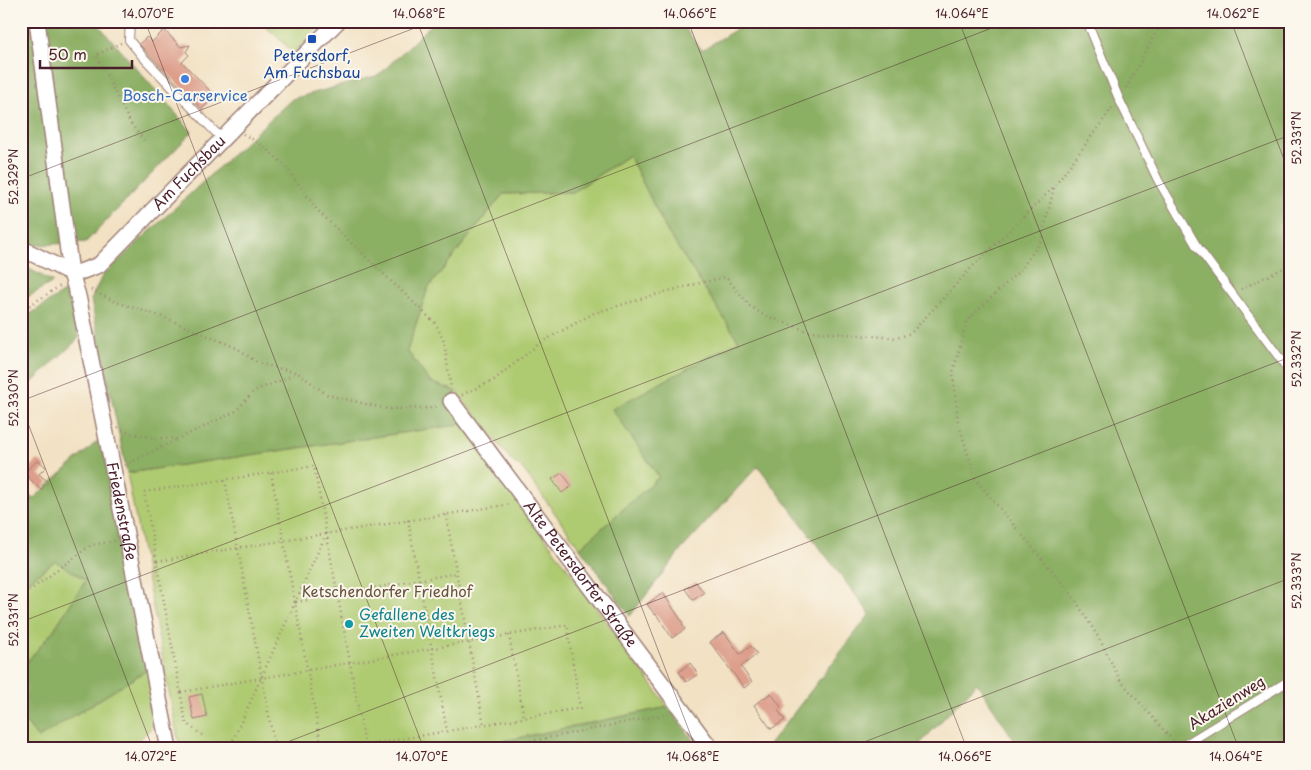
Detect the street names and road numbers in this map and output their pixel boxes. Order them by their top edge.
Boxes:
street label: Am Fuchsbau [146,129,230,215]
street label: Friedenstraße [102,460,144,562]
street label: Alte Petersdorfer Straße [519,495,644,651]
street label: Akazienweg [1183,669,1269,735]

